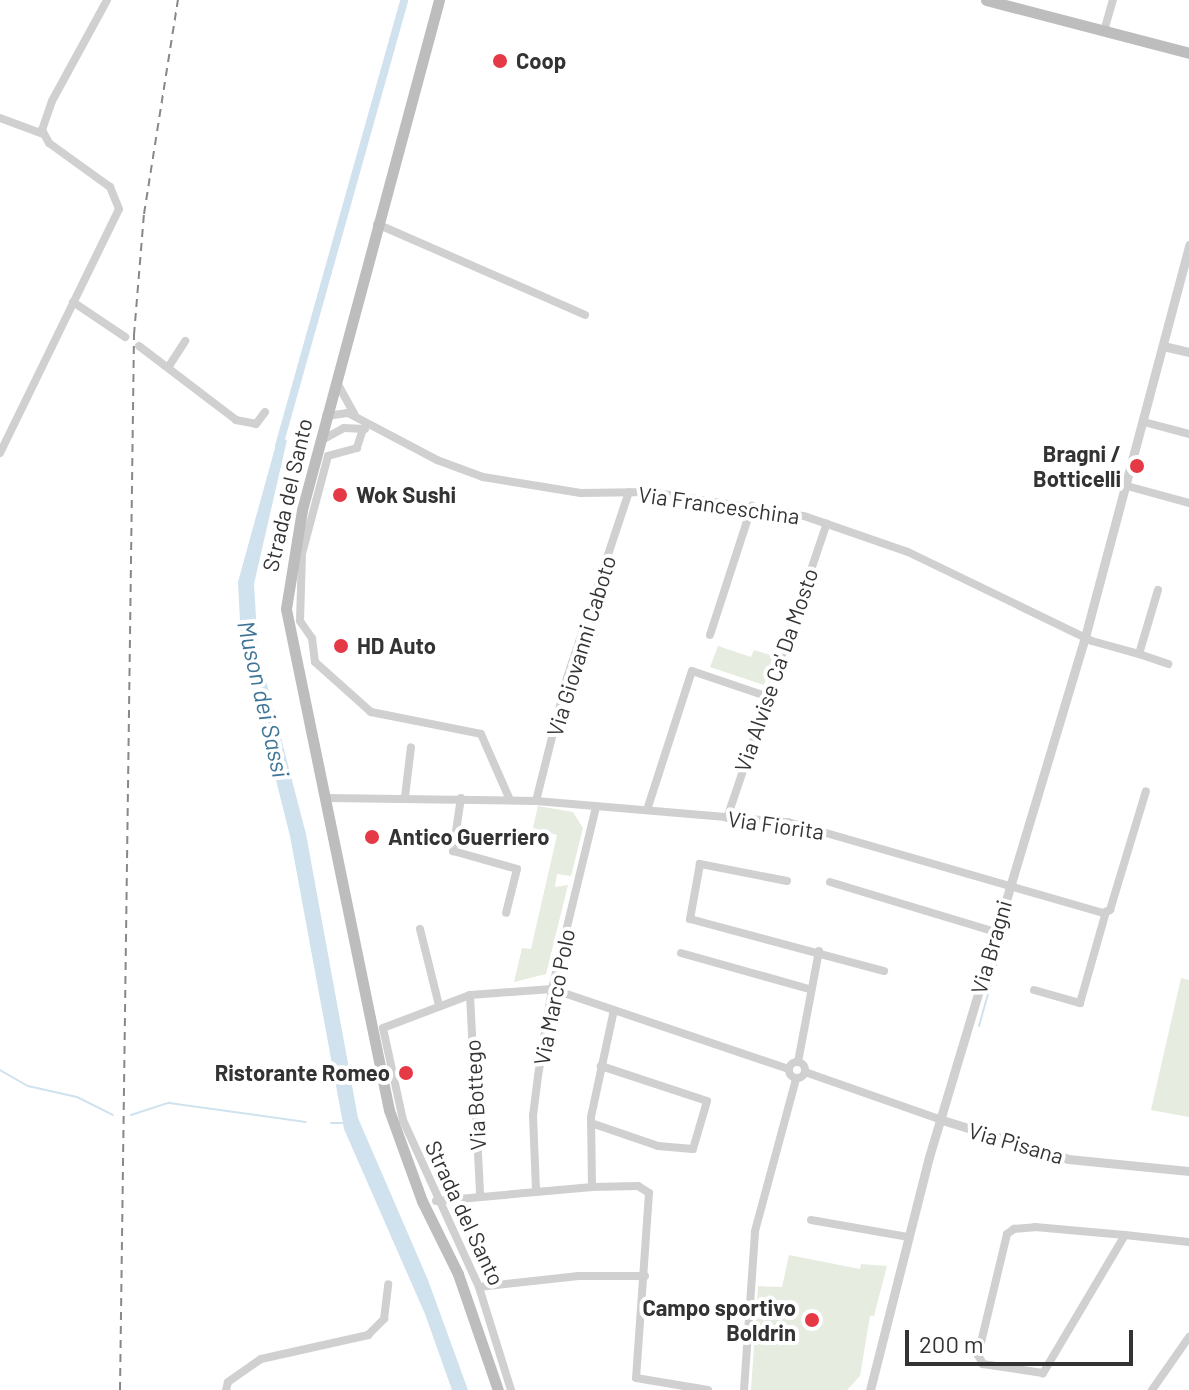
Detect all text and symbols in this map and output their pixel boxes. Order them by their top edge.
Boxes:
place label: Coop [516,48,566,74]
marker: Coop [491,52,509,70]
street label: Strada del Santo [257,416,317,574]
place label: Bragni / Botticelli [1033,440,1121,492]
marker: Bragni / Botticelli [1128,457,1146,475]
street label: Via Franceschina [637,481,801,529]
place label: Wok Sushi [356,482,456,508]
marker: Wok Sushi [331,486,349,504]
street label: Via Giovanni Caboto [541,552,621,740]
street label: Via Alvise Ca' Da Mosto [729,565,823,775]
water label: Muson dei Sassi [232,618,296,780]
place label: HD Auto [357,633,436,659]
marker: HD Auto [332,637,350,655]
street label: Via Fiorita [726,805,826,845]
place label: Antico Guerriero [388,824,549,850]
marker: Antico Guerriero [363,828,381,846]
street label: Via Bragni [965,897,1017,997]
street label: Via Marco Polo [528,926,580,1068]
street label: Via Bottego [459,1039,491,1151]
place label: Ristorante Romeo [215,1060,390,1086]
marker: Ristorante Romeo [397,1064,415,1082]
street label: Via Pisana [965,1117,1067,1169]
street label: Strada del Santo [420,1137,510,1289]
place label: Campo sportivo Boldrin [642,1294,796,1346]
marker: Campo sportivo Boldrin [803,1311,821,1329]
scale bar [909,1314,1137,1364]
text: 200 m [919,1329,984,1358]

